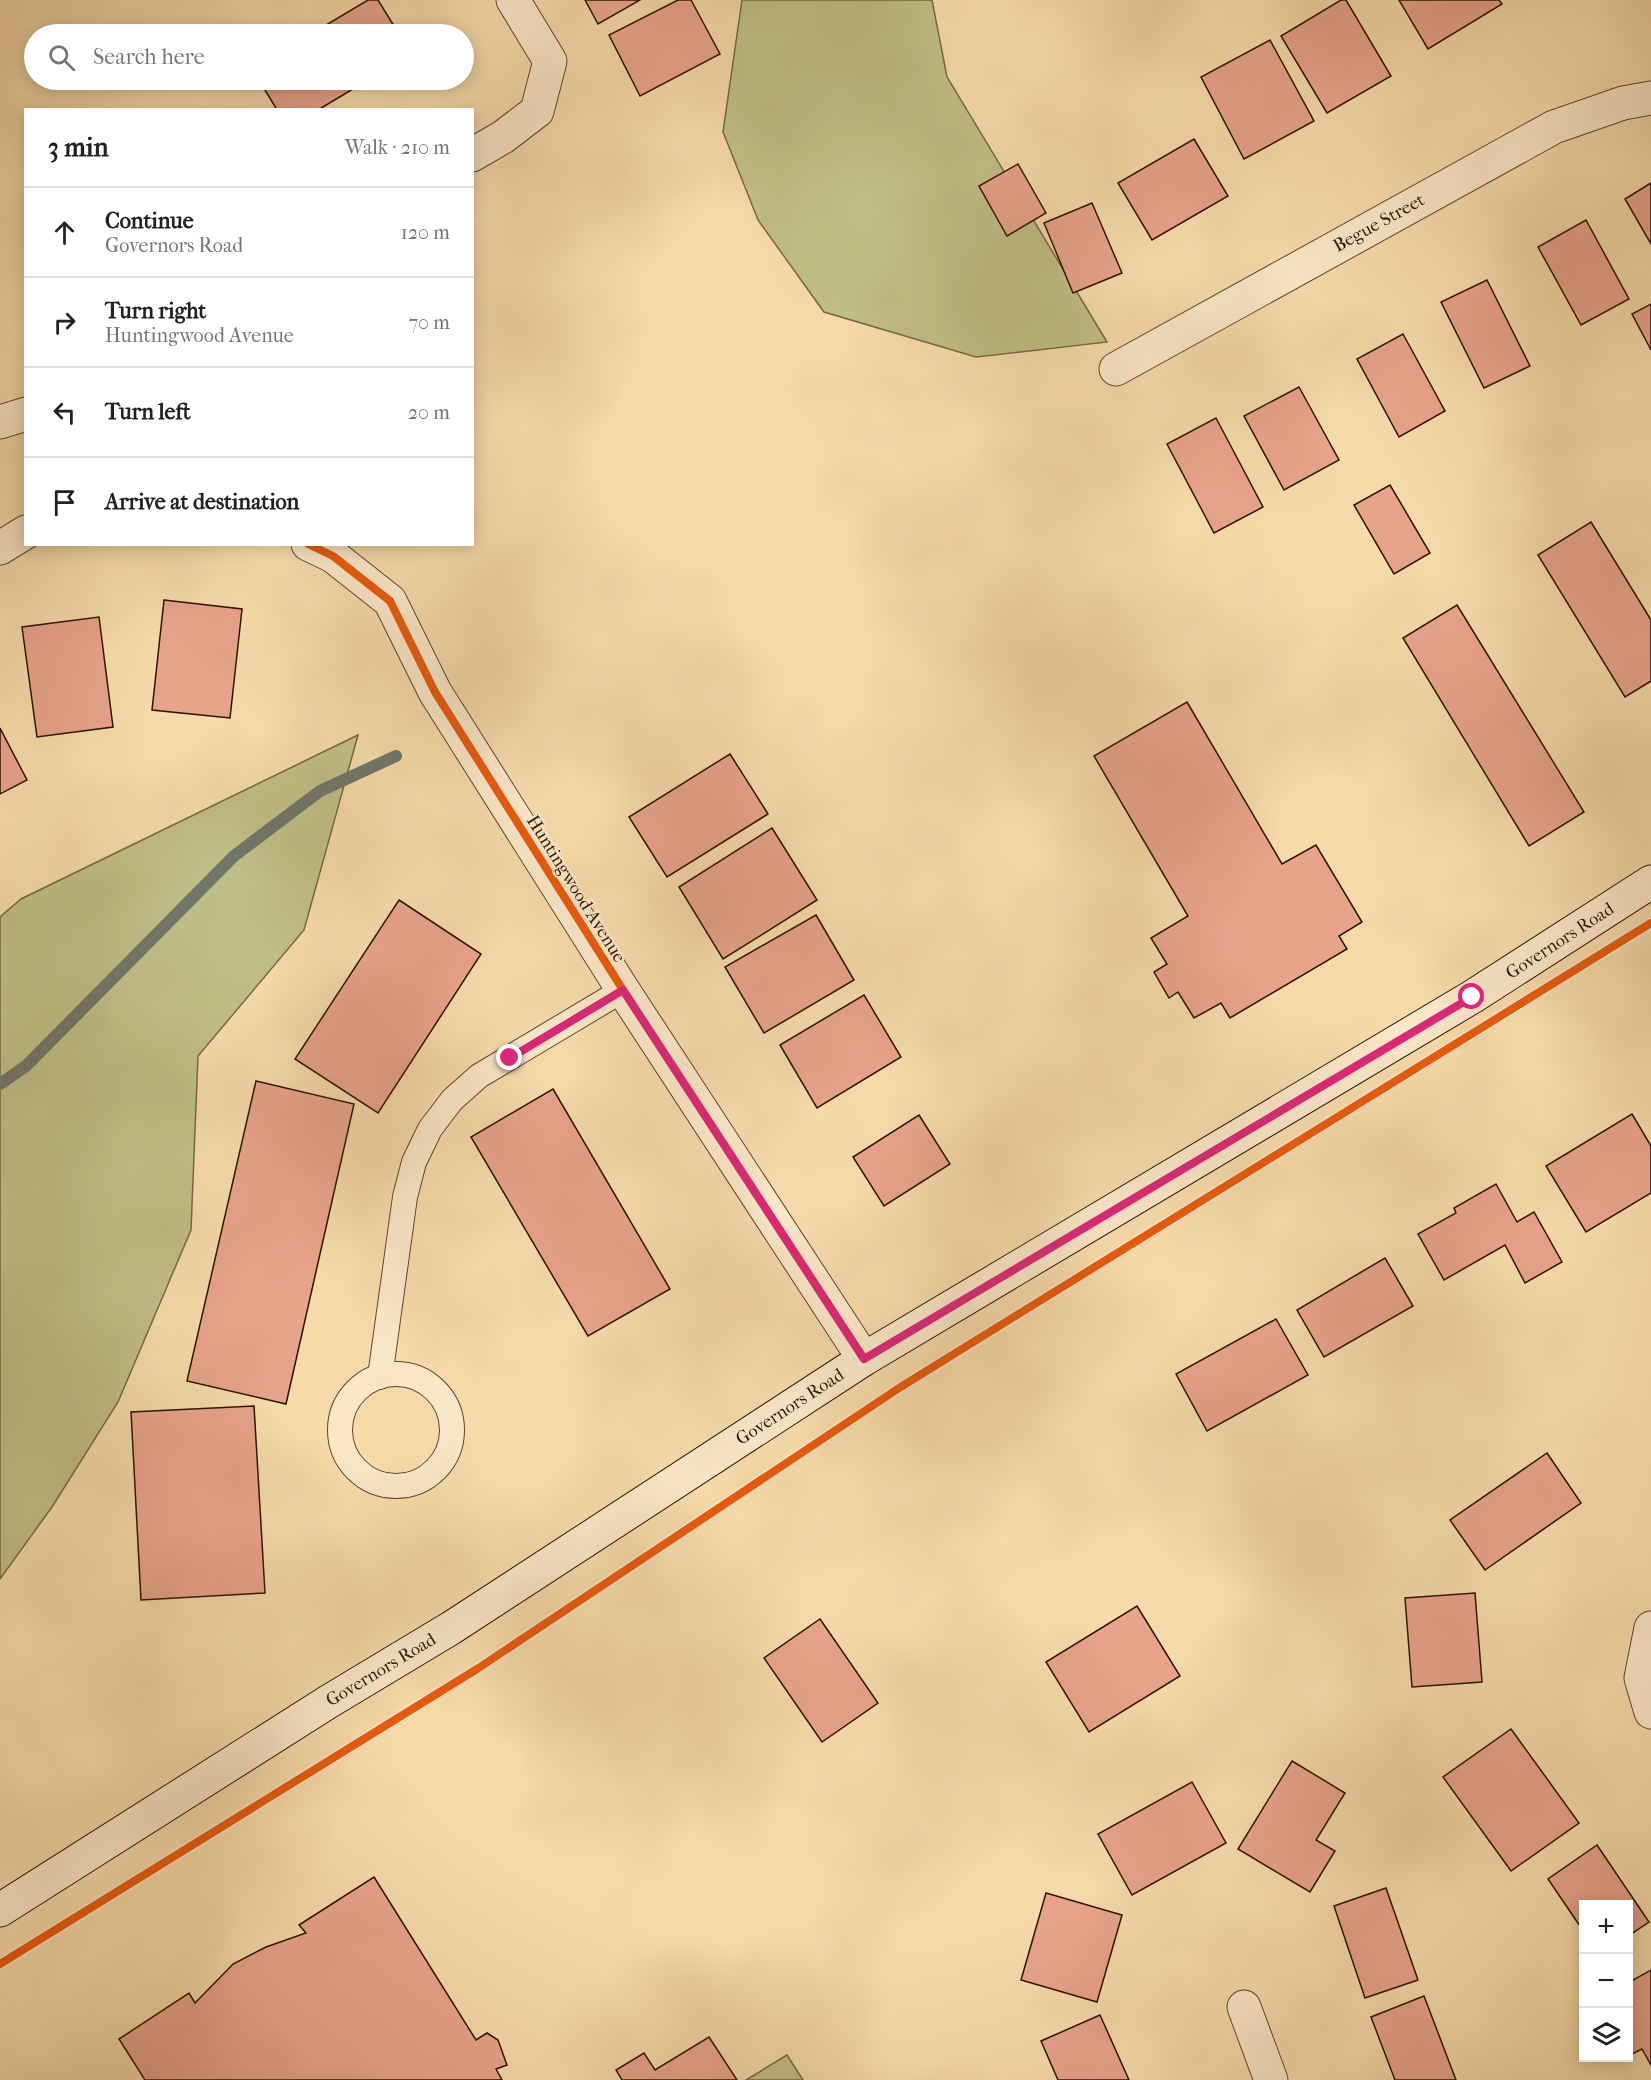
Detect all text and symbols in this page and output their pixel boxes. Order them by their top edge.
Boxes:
search box [24,24,474,90]
icon: search [45,41,78,74]
text: Search here [93,44,205,70]
text: 3 min [48,132,109,163]
text: Walk · 210 m [345,136,450,159]
street label: Begue Street [1330,189,1429,257]
text: Continue [105,208,194,234]
icon: ahead [48,216,81,249]
text: 120 m [401,221,450,244]
text: Governors Road [105,234,243,257]
text: Turn right [105,298,206,324]
icon: right [48,306,81,339]
text: 70 m [408,311,450,334]
text: Huntingwood Avenue [105,324,294,347]
icon: left [48,396,81,429]
text: Turn left [105,399,191,425]
text: 20 m [408,401,450,424]
icon: arrive [48,486,81,519]
text: Arrive at destination [105,489,299,515]
street label: Huntingwood Avenue [522,811,630,967]
street label: Governors Road [1502,898,1618,984]
route start [1458,983,1484,1009]
route end [496,1044,522,1070]
street label: Governors Road [732,1364,848,1450]
street label: Governors Road [322,1629,440,1711]
map controls [1579,1900,1633,2062]
button: + [1579,1900,1633,1954]
button: − [1579,1954,1633,2008]
button: layers [1579,2008,1633,2062]

